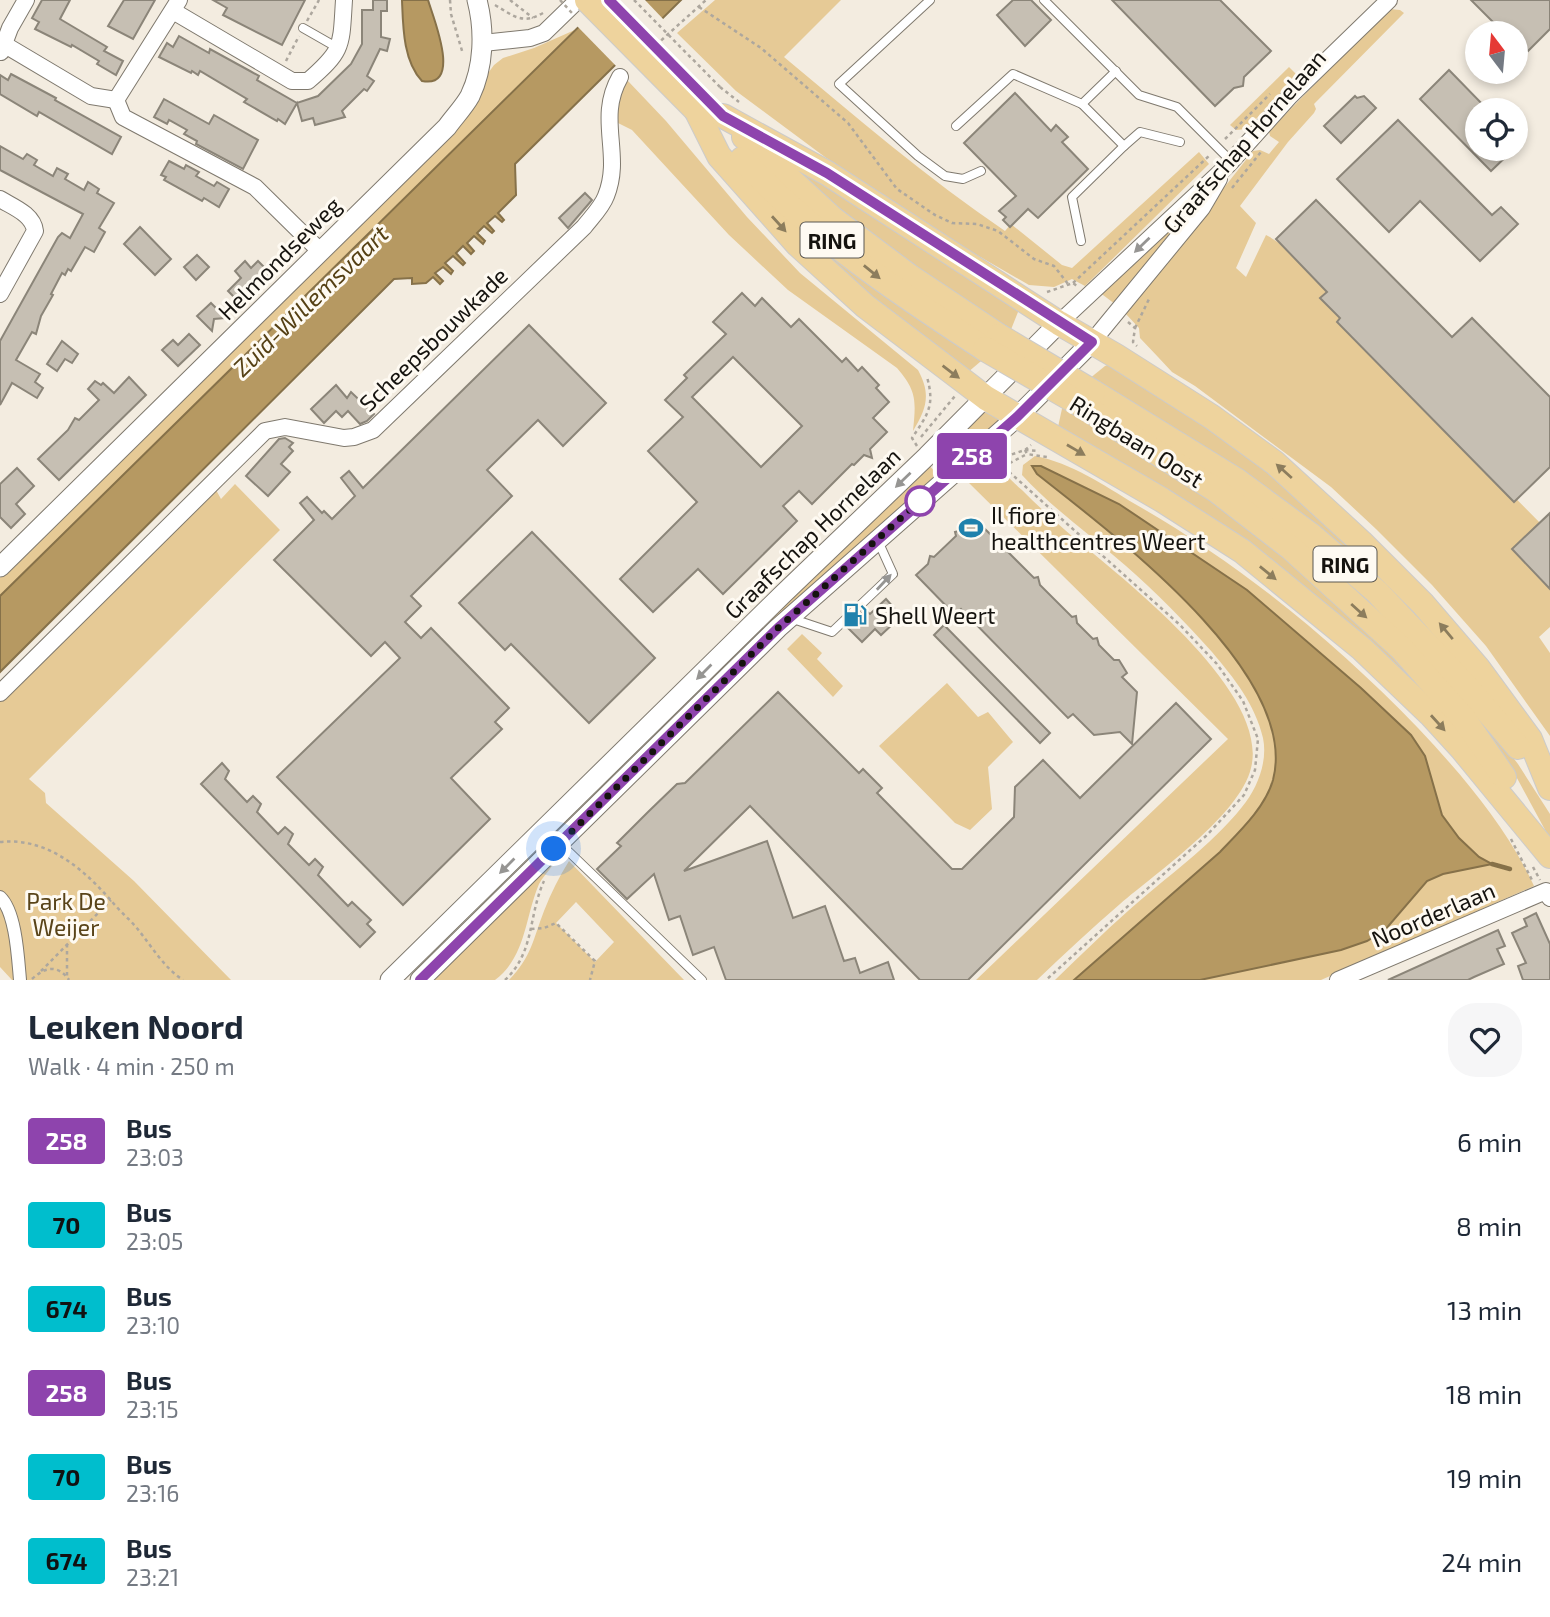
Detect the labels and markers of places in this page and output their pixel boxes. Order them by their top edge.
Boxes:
unlabelled marker [905,486,935,516]
place label: Il fiore healthcentres Weert [991,501,1206,555]
sports icon: Il fiore healthcentres Weert [957,514,985,542]
fuel station icon: Shell Weert [841,601,869,629]
place label: Shell Weert [875,601,996,629]

